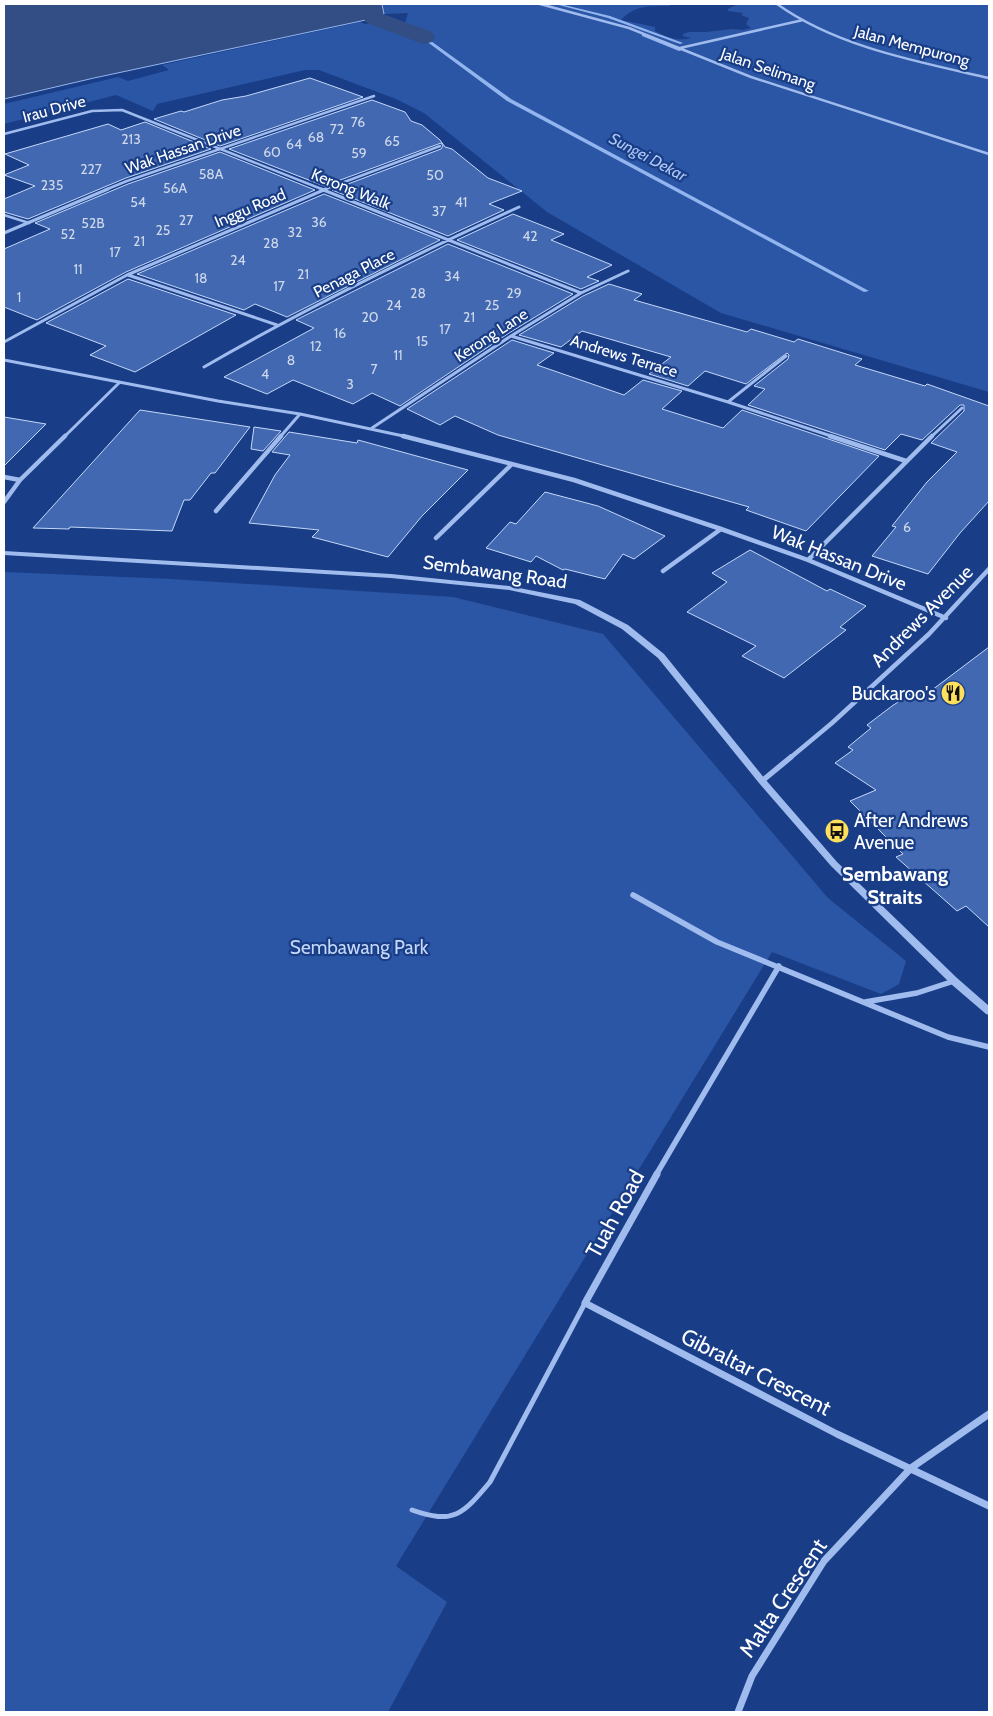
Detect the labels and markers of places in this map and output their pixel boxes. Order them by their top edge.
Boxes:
restaurant icon: Buckaroo's [940,680,966,706]
place label: Buckaroo's [851,682,936,705]
place label: After Andrews Avenue [854,809,968,854]
bus stop icon: After Andrews Avenue [824,818,850,844]

